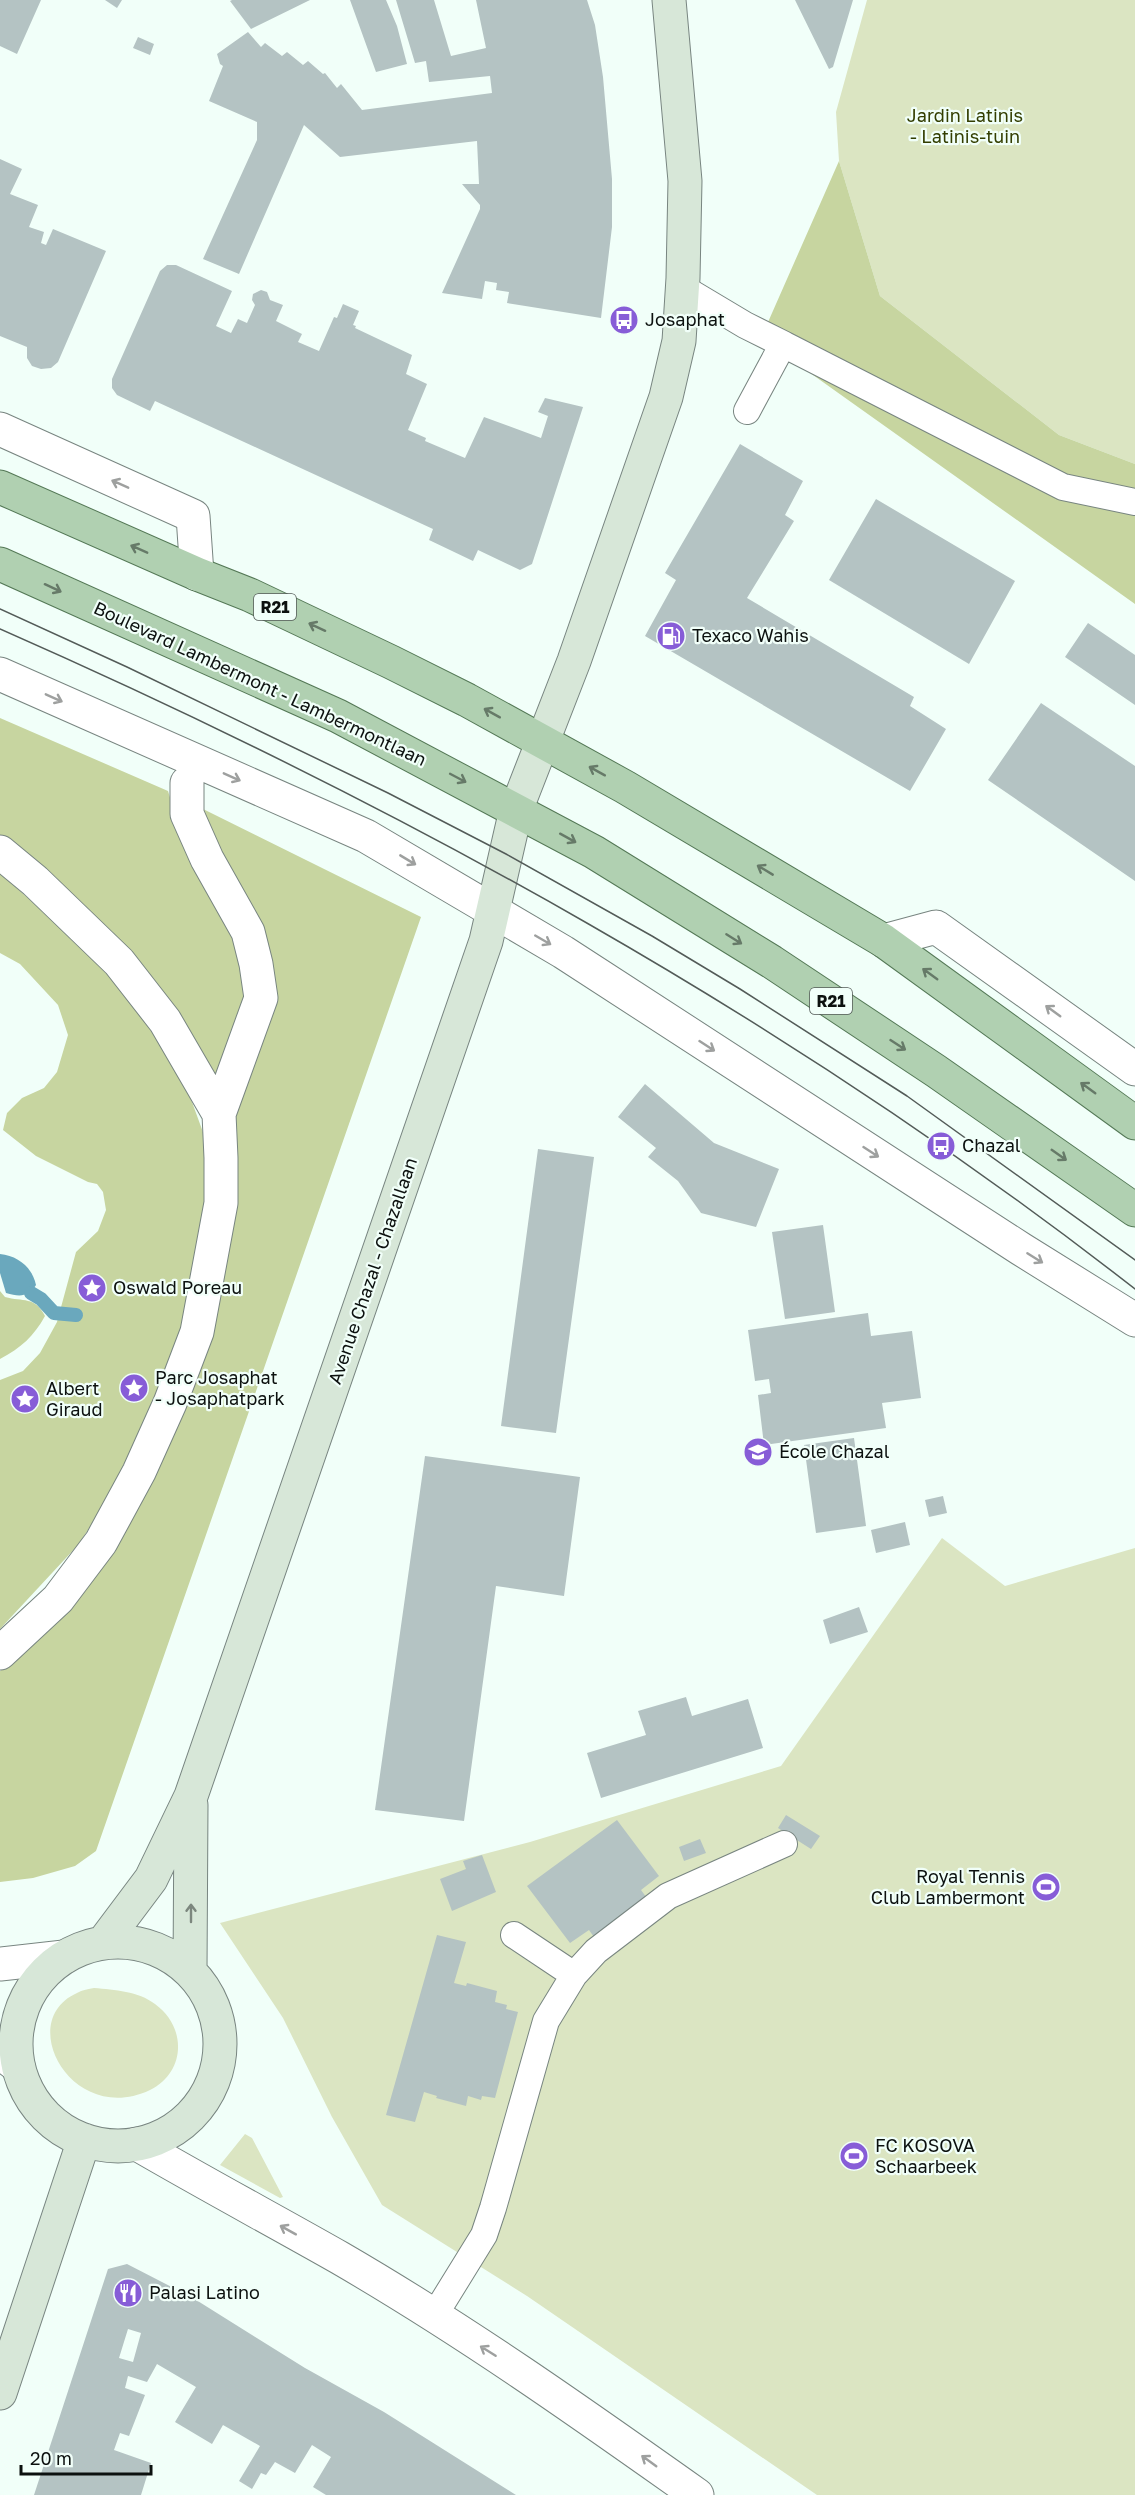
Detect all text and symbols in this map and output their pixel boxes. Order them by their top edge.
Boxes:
park label: Jardin Latinis - Latinis-tuin [907,104,1023,147]
bus stop icon: Josaphat [608,304,640,336]
place label: Josaphat [645,308,725,330]
one-way arrow [112,477,130,489]
one-way arrow [130,543,148,554]
one-way arrow [44,582,62,594]
road number: R21 [254,594,296,620]
street label: Boulevard Lambermont - Lambermontlaan [91,596,430,770]
fuel station icon: Texaco Wahis [655,620,687,652]
one-way arrow [309,621,327,632]
place label: Texaco Wahis [692,624,809,646]
one-way arrow [44,693,62,704]
one-way arrow [484,707,501,719]
one-way arrow [589,765,606,777]
one-way arrow [223,772,241,783]
one-way arrow [448,773,466,784]
one-way arrow [558,833,576,844]
one-way arrow [399,855,416,867]
one-way arrow [757,864,774,876]
one-way arrow [725,933,742,945]
one-way arrow [534,935,551,947]
one-way arrow [922,968,938,980]
road number: R21 [810,988,852,1014]
one-way arrow [1046,1005,1062,1017]
one-way arrow [889,1039,905,1051]
one-way arrow [698,1040,715,1052]
one-way arrow [1081,1082,1097,1094]
bus stop icon: Chazal [925,1130,957,1162]
place label: Chazal [962,1134,1021,1156]
one-way arrow [862,1146,879,1158]
one-way arrow [1050,1149,1066,1161]
street label: Avenue Chazal - Chazallaan [323,1154,421,1387]
one-way arrow [1026,1252,1043,1264]
place icon: Oswald Poreau [76,1272,108,1304]
place label: Oswald Poreau [113,1276,242,1298]
place label: Parc Josaphat - Josaphatpark [155,1366,285,1409]
place icon: Parc Josaphat - Josaphatpark [118,1372,150,1404]
place label: Albert Giraud [46,1377,102,1420]
place icon: Albert Giraud [9,1383,41,1415]
school or university icon: École Chazal [742,1436,774,1468]
place label: École Chazal [779,1440,890,1462]
place label: Royal Tennis Club Lambermont [871,1865,1025,1908]
sports icon: Royal Tennis Club Lambermont [1030,1871,1062,1903]
one-way arrow [185,1903,196,1923]
place label: FC KOSOVA Schaarbeek [875,2134,977,2177]
sports icon: FC KOSOVA Schaarbeek [838,2140,870,2172]
one-way arrow [280,2224,297,2236]
restaurant icon: Palasi Latino [112,2277,144,2309]
place label: Palasi Latino [149,2281,260,2303]
one-way arrow [480,2344,497,2356]
scale bar [21,2438,152,2476]
text: 20 m [30,2447,72,2469]
one-way arrow [642,2455,658,2467]

